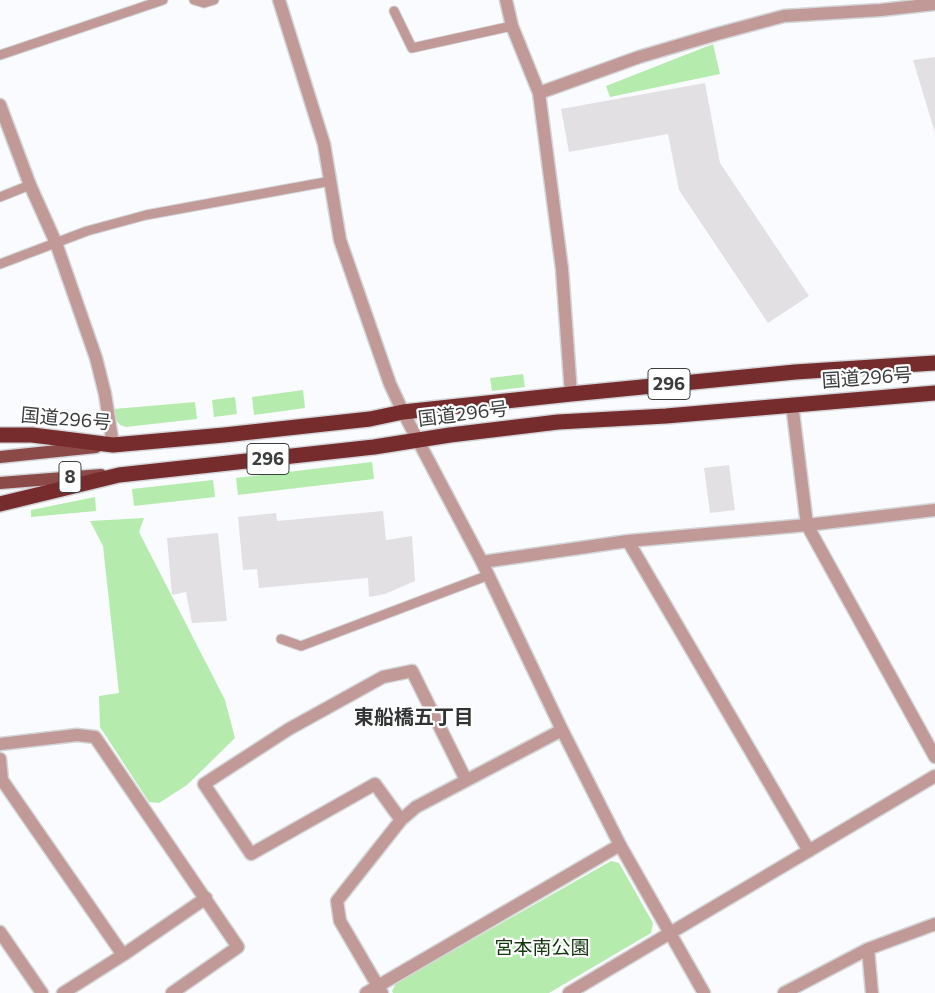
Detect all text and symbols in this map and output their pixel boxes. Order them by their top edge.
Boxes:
street label: 国道296号 [821,363,913,393]
road number: 296 [648,368,690,399]
street label: 国道296号 [417,397,509,431]
street label: 国道296号 [20,404,112,434]
road number: 296 [247,444,289,474]
road number: 8 [59,462,81,492]
district label: 東船橋五丁目 [354,705,474,729]
park label: 宮本南公園 [495,937,589,959]

